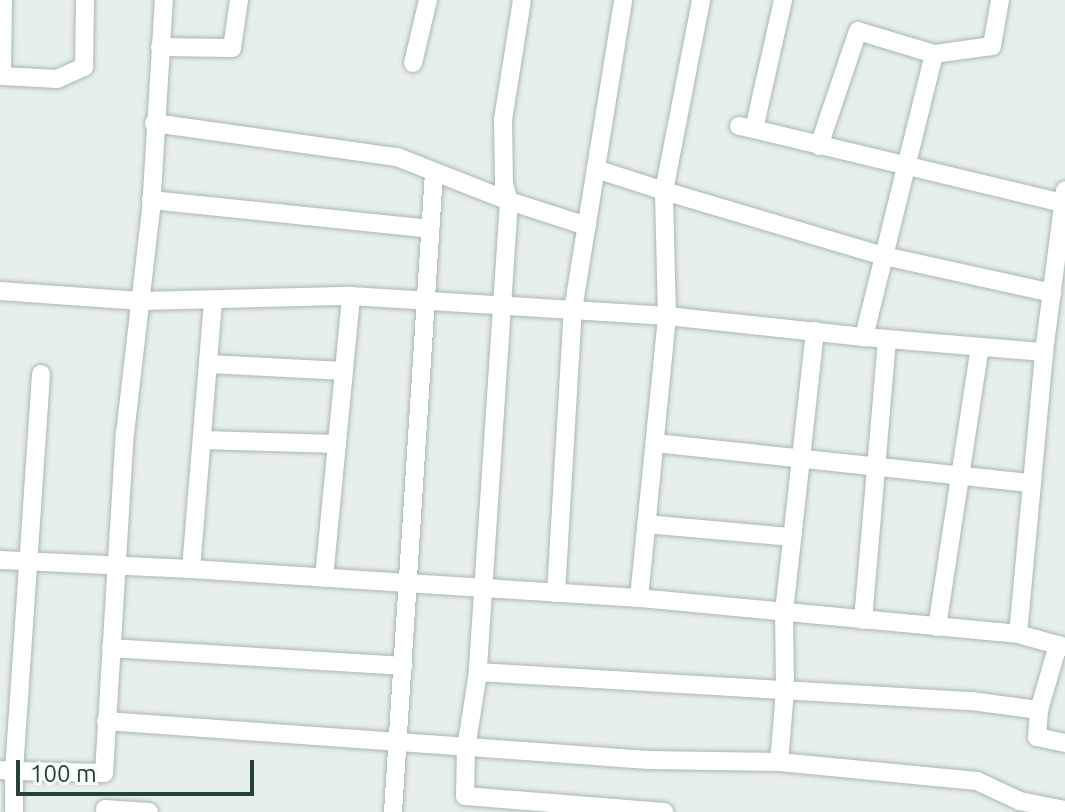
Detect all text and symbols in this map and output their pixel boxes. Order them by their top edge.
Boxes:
scale bar [20,744,258,794]
text: 100 m [30,760,97,787]

